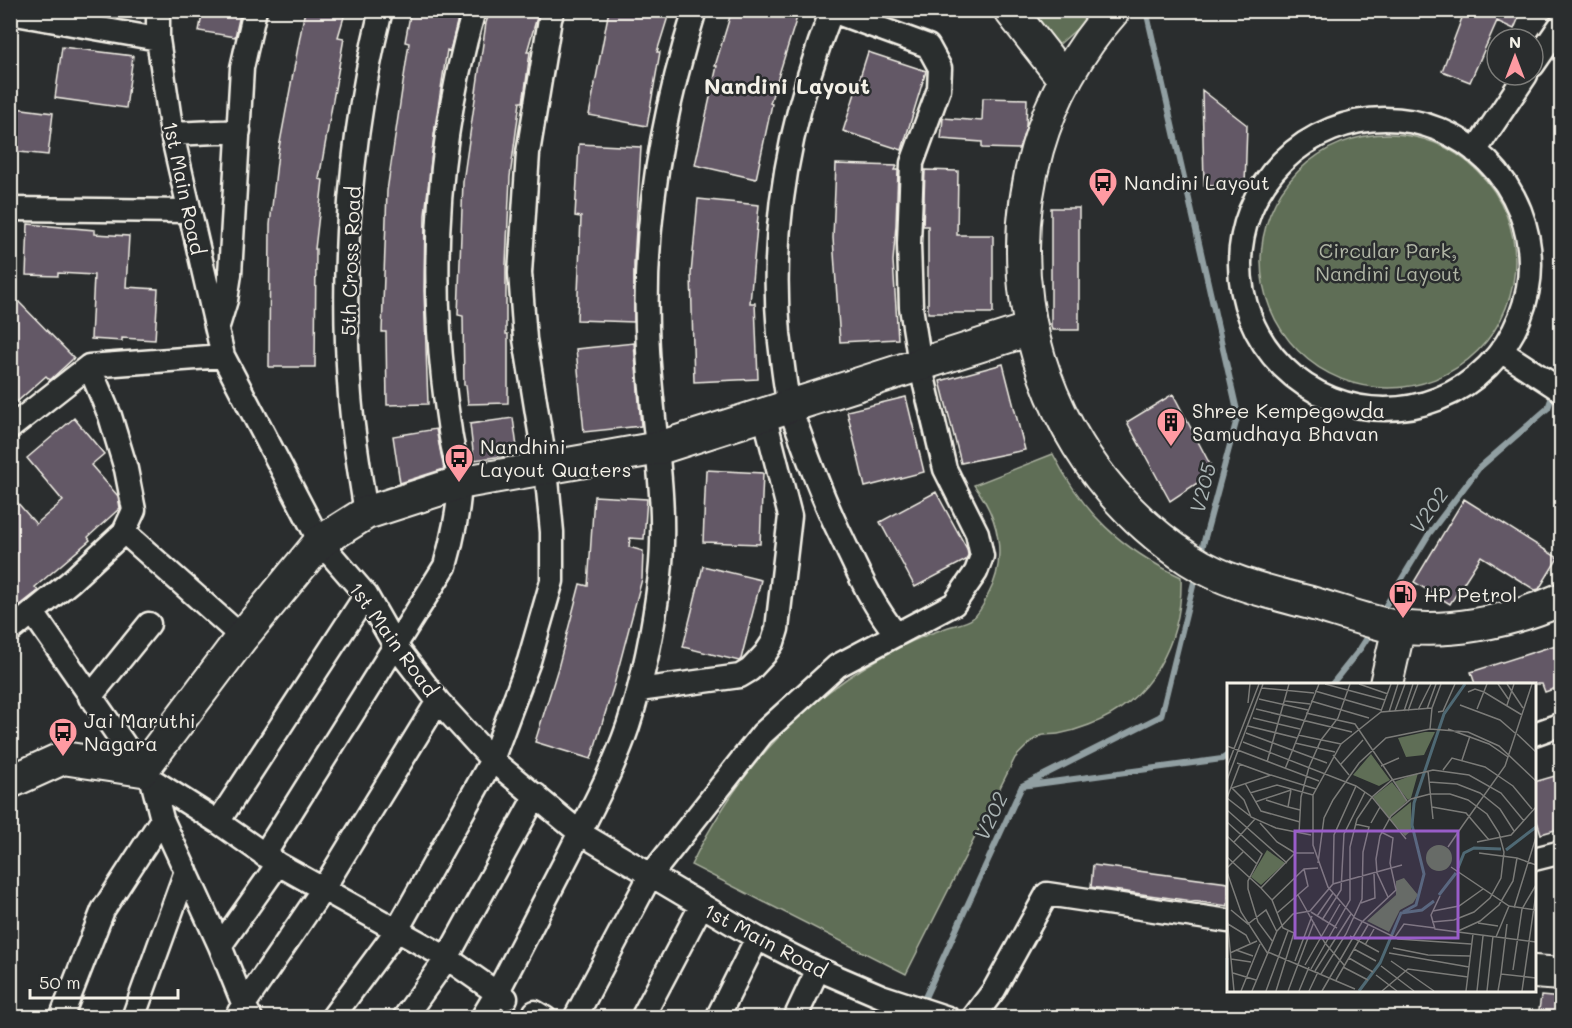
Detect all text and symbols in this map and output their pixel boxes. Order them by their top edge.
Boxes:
north arrow [1485,27,1545,87]
text: N [1509,31,1521,52]
district label: Nandini Layout [704,71,870,100]
street label: 1st Main Road [158,119,212,257]
bus stop icon: Nandini Layout [1087,166,1119,208]
place label: Nandini Layout [1124,169,1270,195]
street label: 5th Cross Road [334,186,366,336]
park label: Circular Park, Nandini Layout [1315,237,1461,286]
place label: Shree Kempegowda Samudhaya Bhavan [1192,397,1385,446]
building icon: Shree Kempegowda Samudhaya Bhavan [1155,406,1187,448]
place label: Nandhini Layout Quaters [480,433,631,482]
bus stop icon: Nandhini Layout Quaters [443,442,475,484]
water label: V205 [1183,459,1221,516]
water label: V202 [1402,481,1454,538]
street label: 1st Main Road [344,576,444,702]
fuel station icon: HP Petrol [1387,578,1419,620]
place label: HP Petrol [1424,581,1517,607]
inset map [1227,683,1536,992]
place label: Jai Maruthi Nagara [84,707,196,756]
bus stop icon: Jai Maruthi Nagara [47,716,79,758]
water label: V202 [967,787,1013,845]
street label: 1st Main Road [700,897,832,983]
scale bar [30,962,178,1000]
text: 50 m [39,970,81,994]

